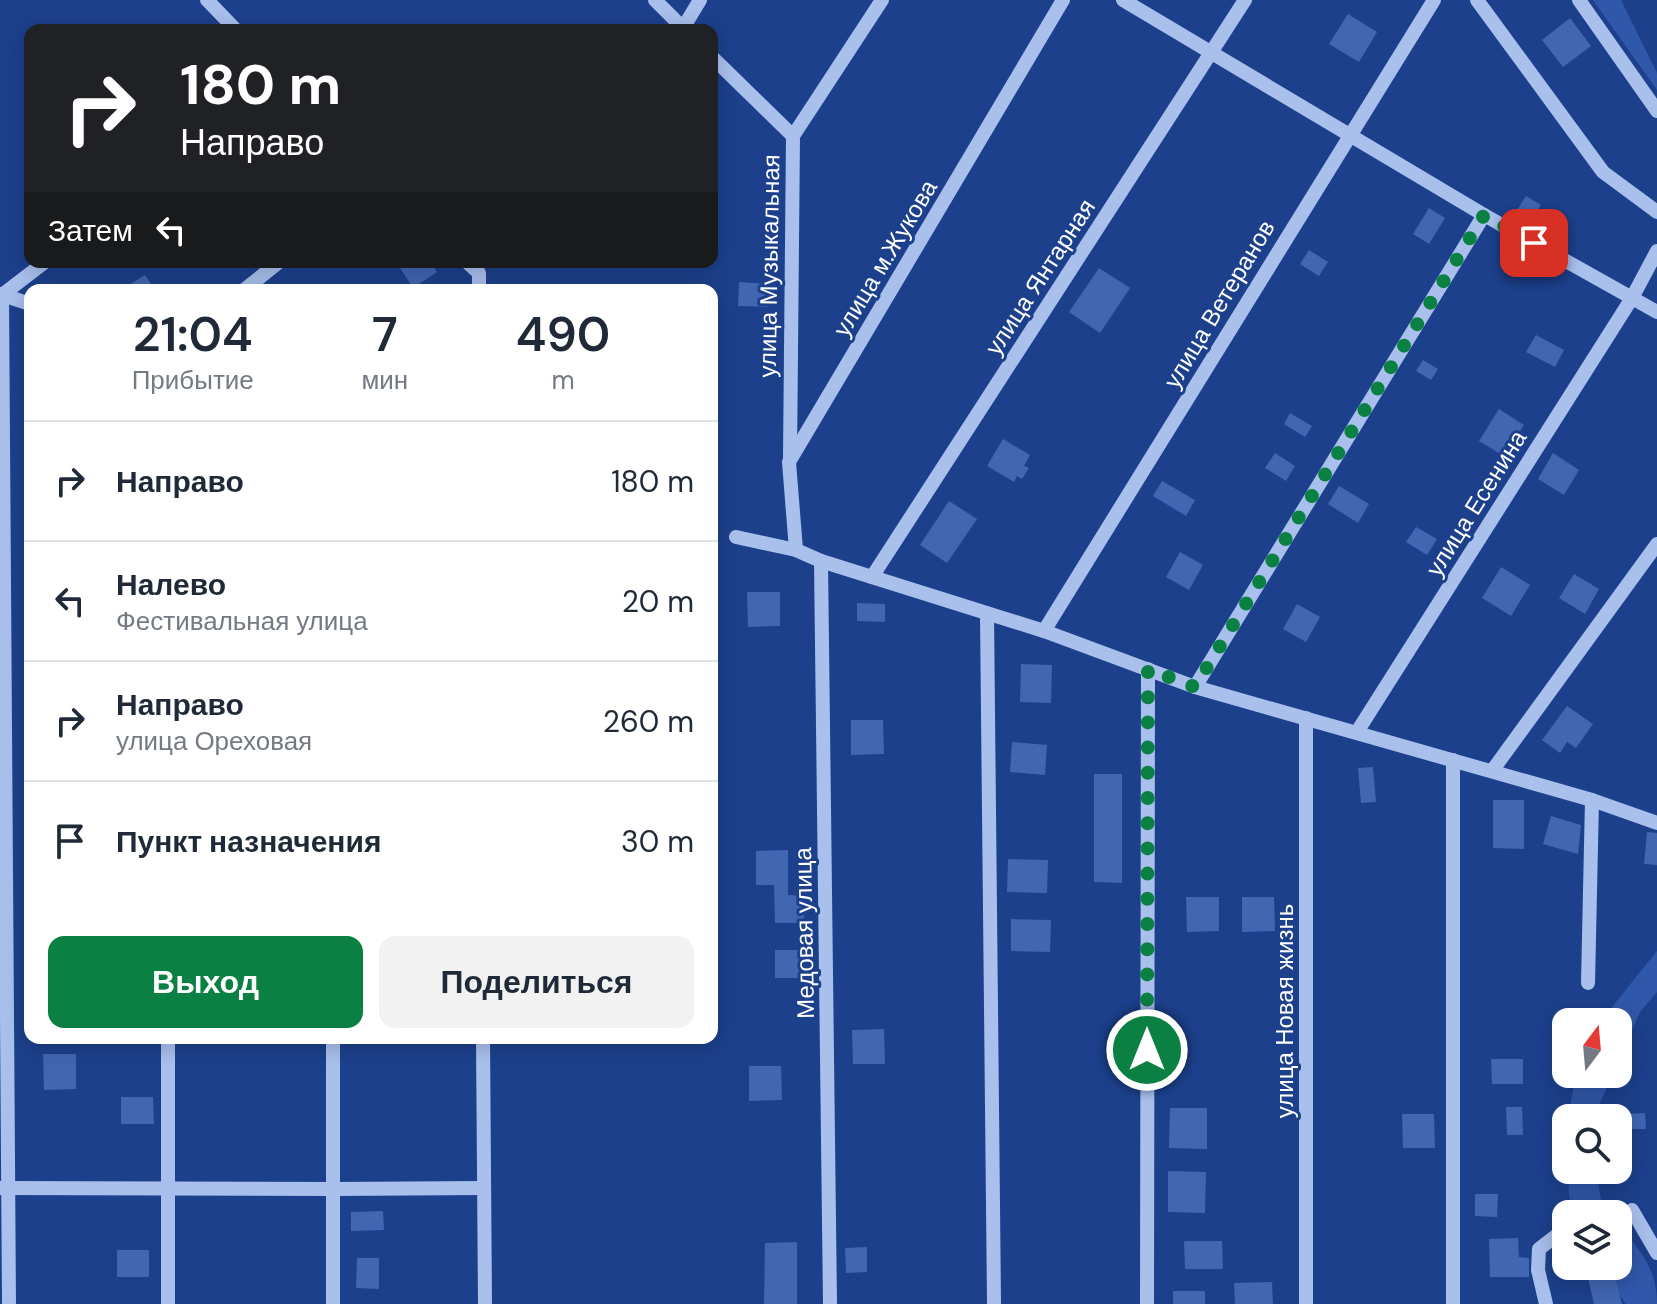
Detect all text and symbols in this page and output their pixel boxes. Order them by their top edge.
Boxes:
text: 180 m [180,48,341,121]
icon: right [48,56,152,160]
text: Направо [180,119,324,166]
street label: улица Музыкальная [752,154,786,378]
street label: улица м.Жукова [826,173,944,342]
street label: улица Янтарная [978,193,1102,361]
icon: left [149,208,193,252]
pin [1500,209,1568,277]
text: Затем [48,211,133,250]
street label: улица Ветеранов [1157,214,1281,394]
icon: arrive [1512,221,1556,265]
text: 21:04 [133,303,253,366]
text: 7 [372,303,398,366]
text: 490 [516,303,610,366]
text: Прибытие [132,363,254,397]
text: мин [361,363,408,397]
text: m [552,363,575,397]
street label: улица Есенина [1419,424,1534,582]
icon: right [48,459,92,503]
text: Направо [116,462,244,501]
text: 180 m [611,462,694,501]
text: Налево [116,565,226,604]
icon: left [48,579,92,623]
text: 20 m [622,582,694,621]
text: Фестивальная улица [116,604,368,638]
text: Направо [116,685,244,724]
icon: right [48,699,92,743]
text: 260 m [603,702,694,741]
text: улица Ореховая [116,724,312,758]
icon: arrive [48,819,92,863]
text: Пункт назначения [116,822,381,861]
text: 30 m [621,822,694,861]
street label: Медовая улица [787,846,821,1019]
street label: улица Новая жизнь [1269,904,1300,1118]
button: Выход [48,936,363,1028]
button: Поделиться [379,936,694,1028]
position arrow [1105,1008,1189,1092]
north arrow [1552,1008,1632,1088]
map controls [1552,1008,1632,1280]
button: search [1552,1104,1632,1184]
button: layers [1552,1200,1632,1280]

